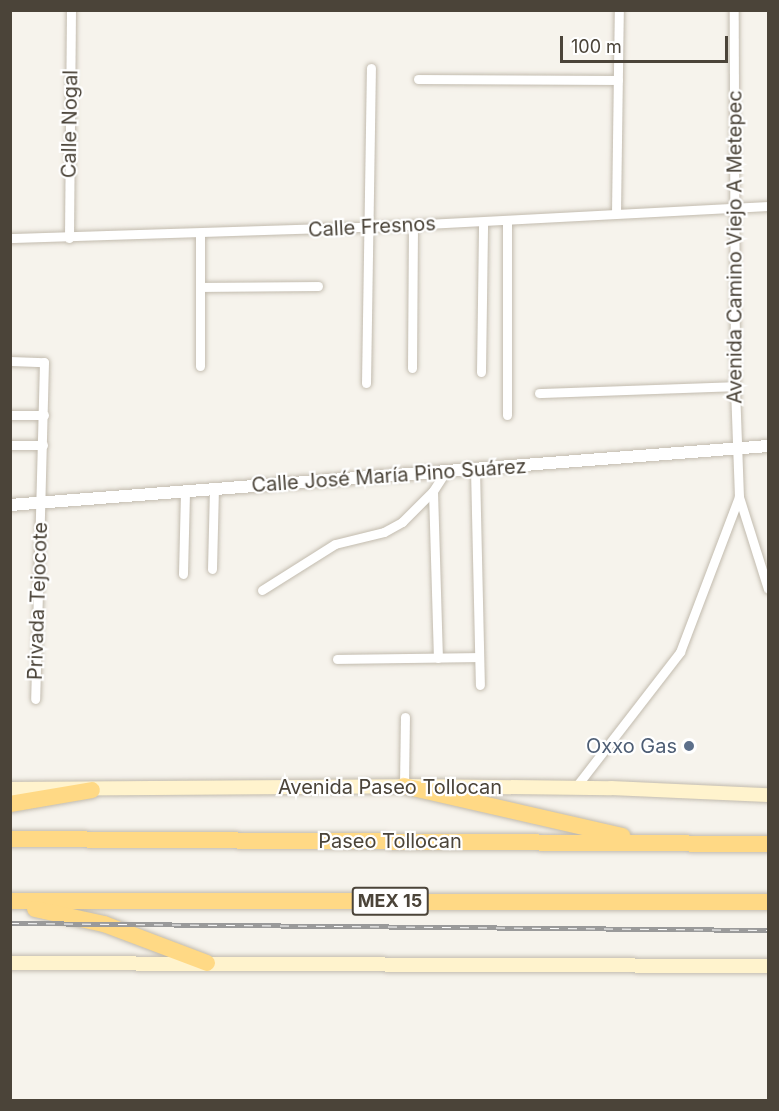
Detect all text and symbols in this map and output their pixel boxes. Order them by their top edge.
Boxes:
scale bar [563,24,731,62]
text: 100 m [571,36,622,57]
street label: Calle Nogal [57,70,83,178]
street label: Avenida Camino Viejo A Metepec [723,90,747,404]
street label: Calle Fresnos [308,212,436,242]
street label: Calle José María Pino Suárez [251,454,527,498]
street label: Privada Tejocote [23,522,53,680]
place label: Oxxo Gas [586,734,677,758]
marker: Oxxo Gas [682,739,696,753]
street label: Avenida Paseo Tollocan [278,775,502,799]
street label: Paseo Tollocan [318,829,462,853]
road number: MEX 15 [351,886,429,916]

